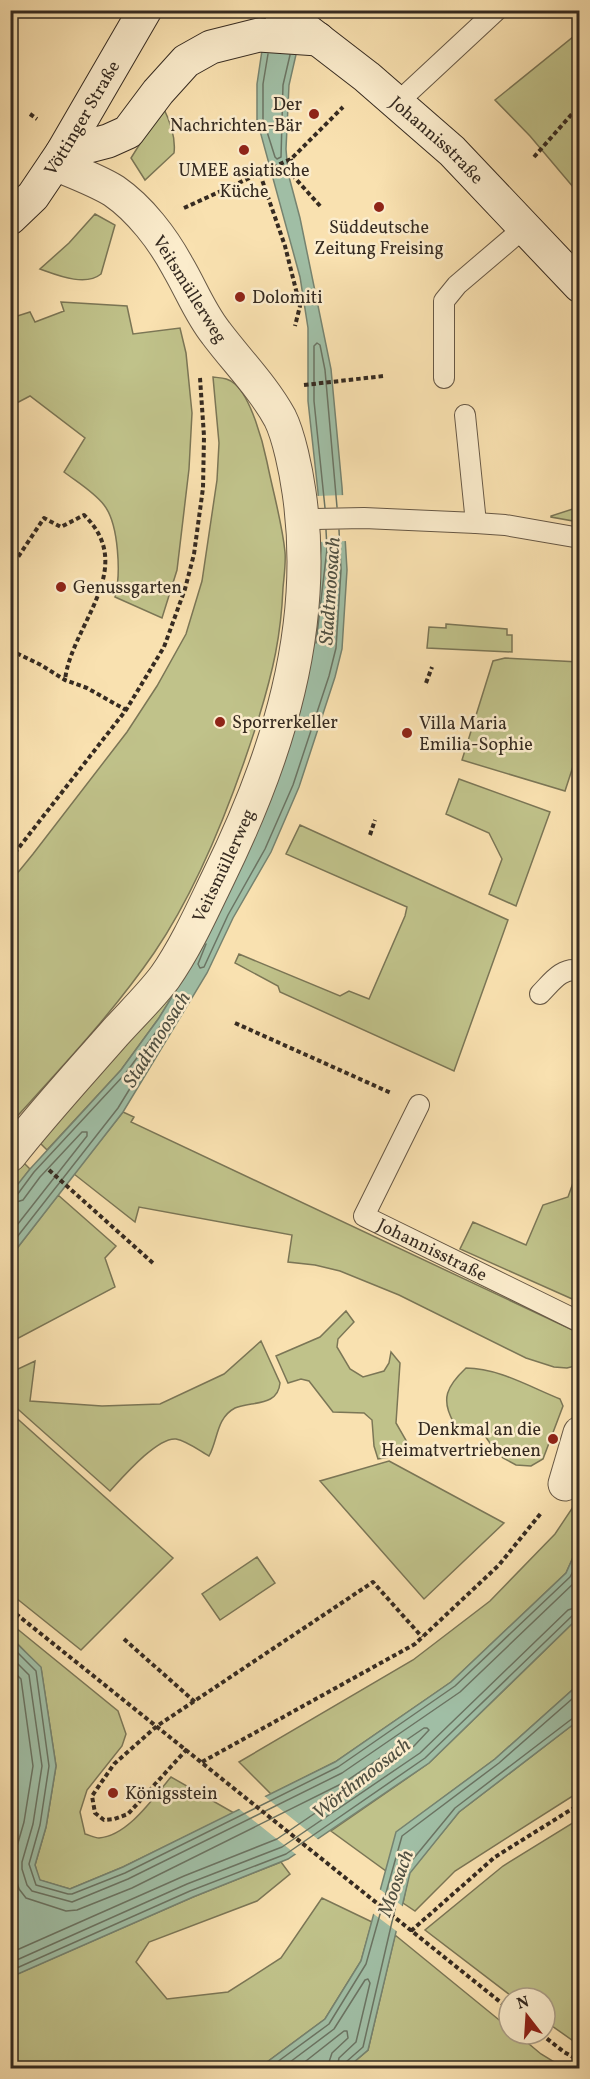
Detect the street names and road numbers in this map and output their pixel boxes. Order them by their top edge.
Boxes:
street label: Vöttinger Straße [39,56,127,181]
street label: Johannisstraße [384,91,488,191]
street label: Veitsmüllerweg [146,231,232,349]
street label: Veitsmüllerweg [187,805,262,927]
street label: Johannisstraße [373,1213,491,1288]

